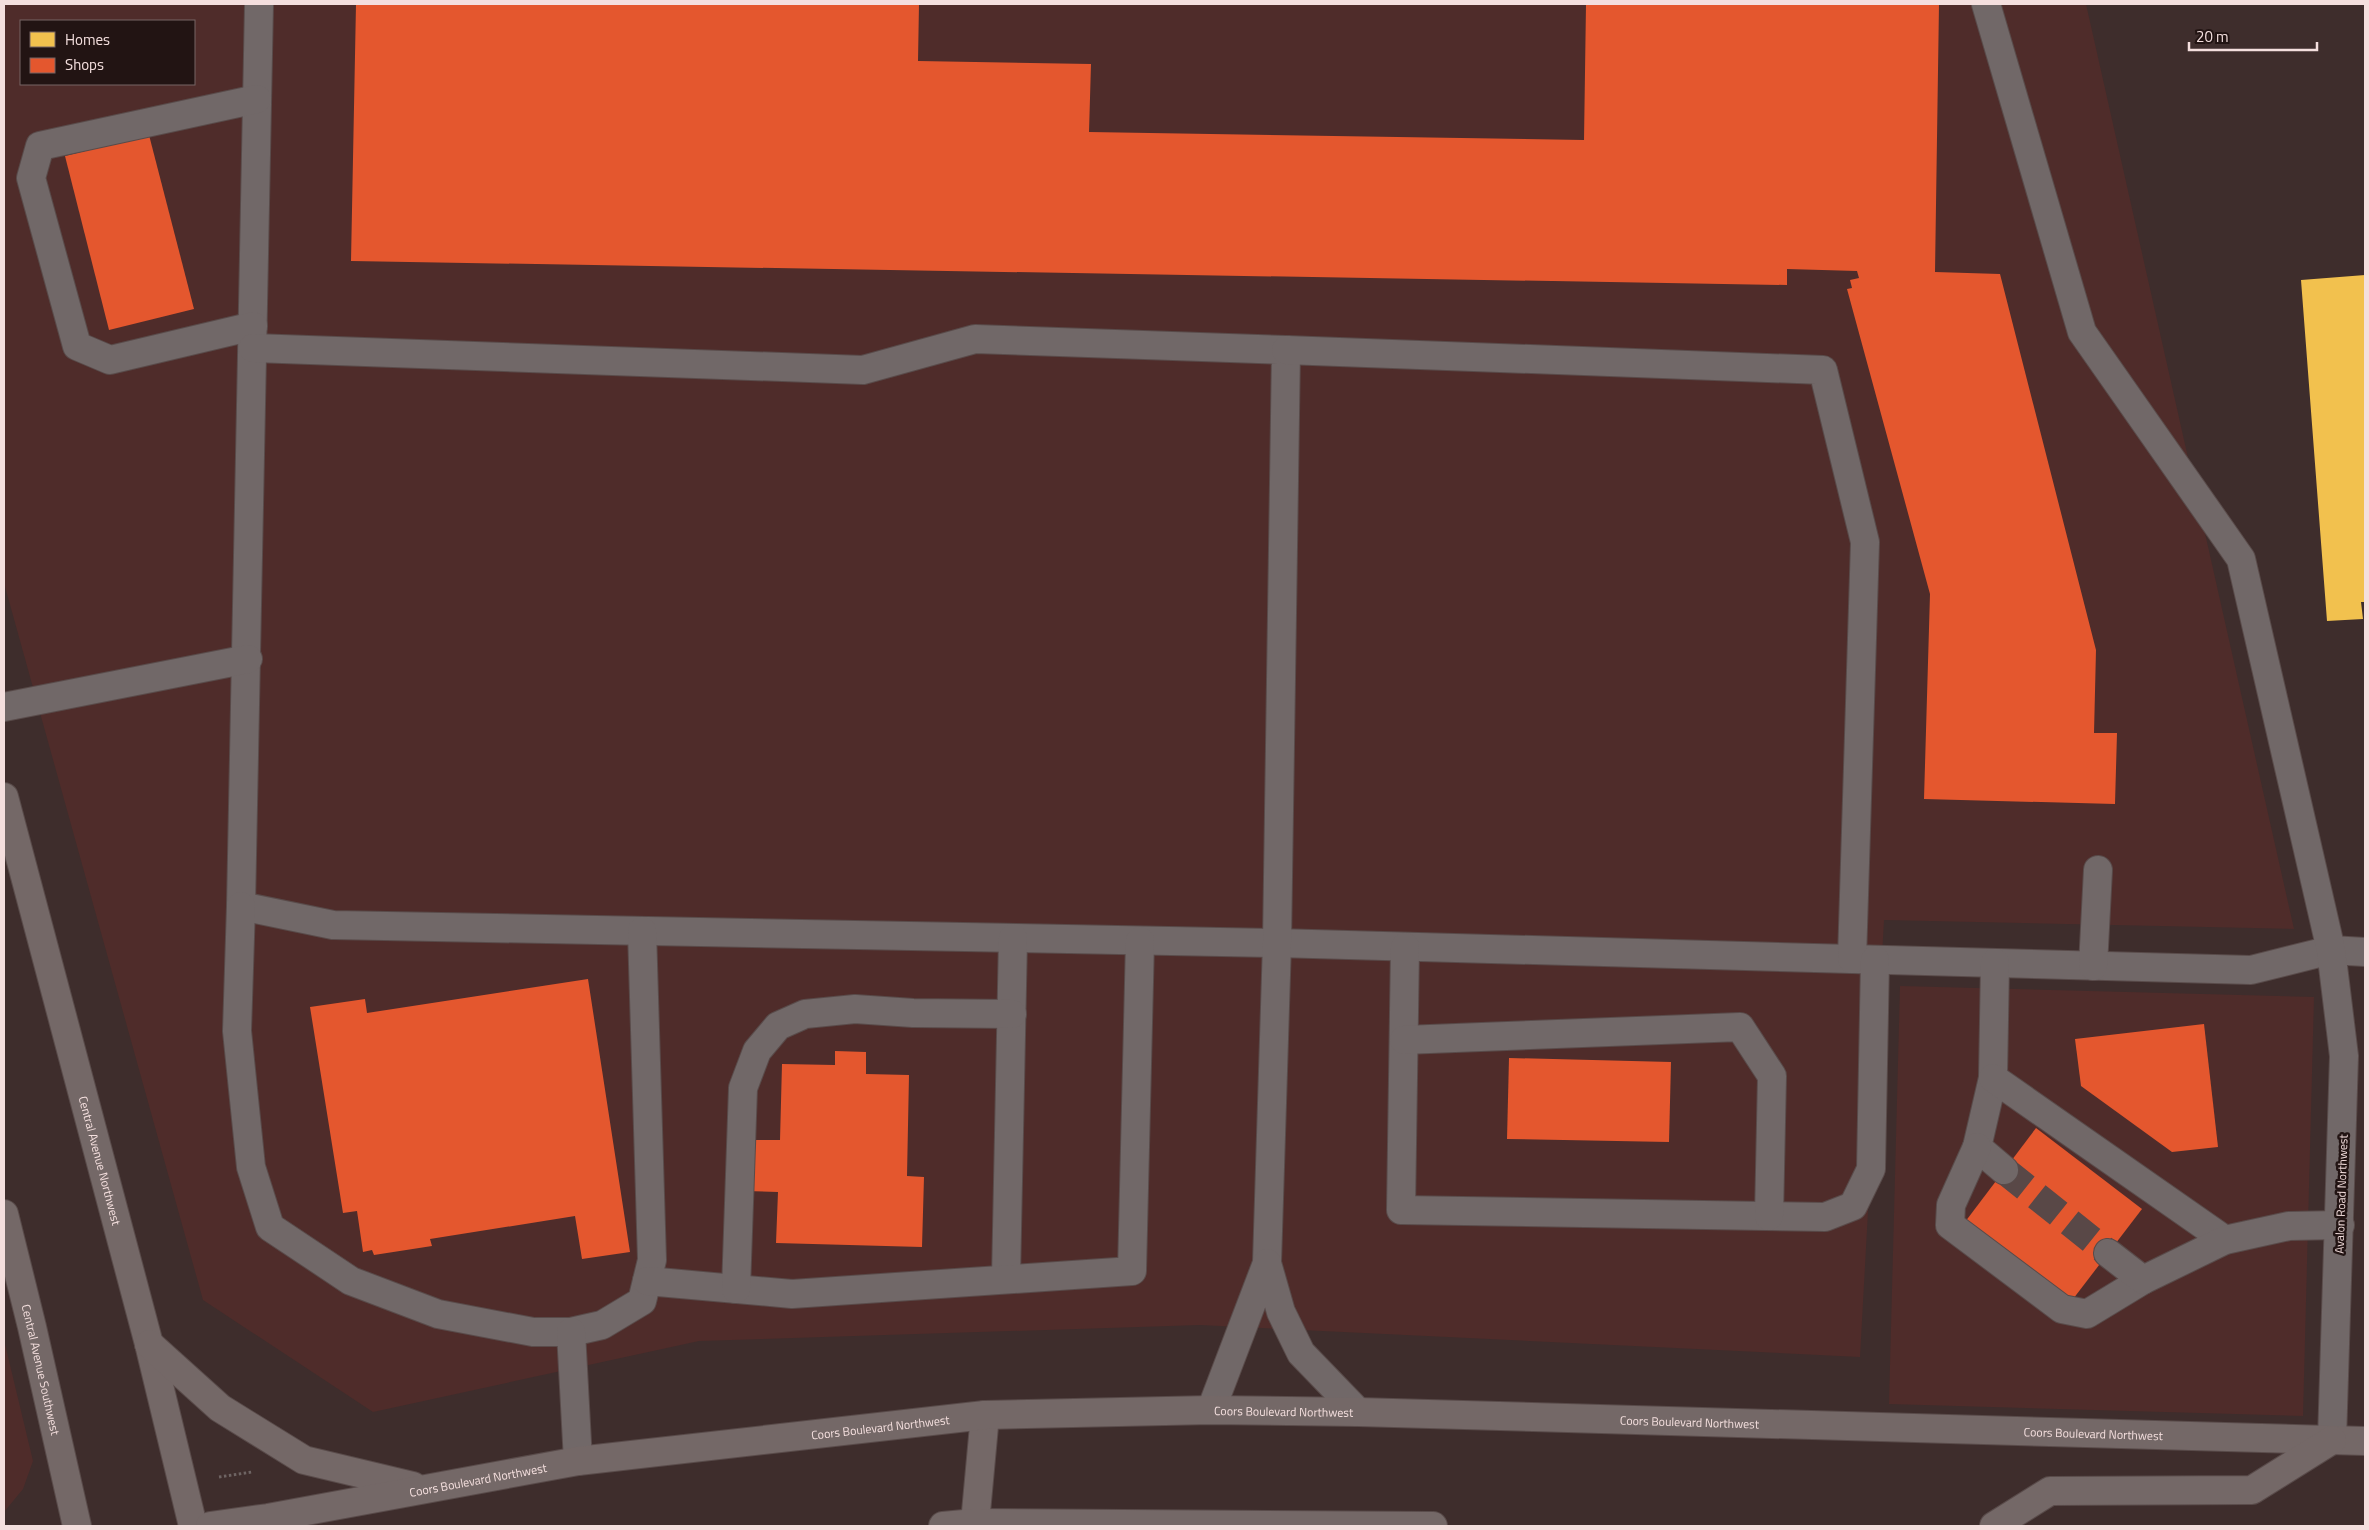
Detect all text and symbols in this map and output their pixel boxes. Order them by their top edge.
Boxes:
legend [20,20,195,85]
scale bar [2189,20,2316,52]
text: 20 m [2196,25,2229,48]
text: Homes [65,28,110,51]
text: Shops [65,53,104,76]
street label: Central Avenue Northwest [74,1094,127,1228]
street label: Avalon Road Northwest [2329,1133,2353,1254]
street label: Central Avenue Southwest [17,1302,66,1438]
street label: Coors Boulevard Northwest [1214,1401,1354,1421]
street label: Coors Boulevard Northwest [810,1409,951,1444]
street label: Coors Boulevard Northwest [1620,1410,1760,1433]
street label: Coors Boulevard Northwest [2023,1422,2164,1445]
street label: Coors Boulevard Northwest [408,1457,549,1501]

